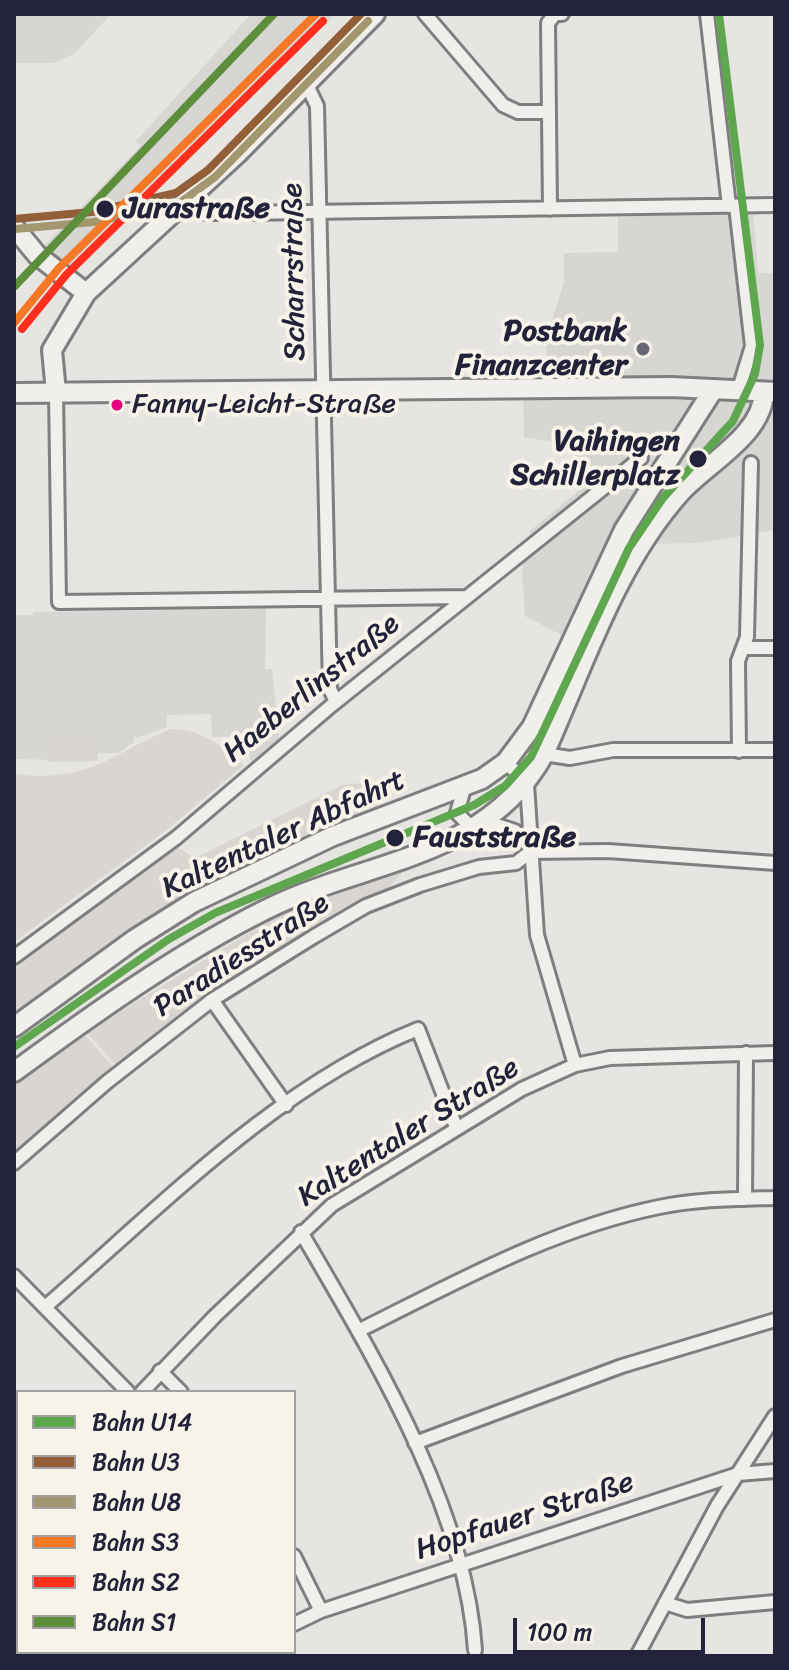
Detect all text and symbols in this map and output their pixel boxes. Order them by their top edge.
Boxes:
street label: Scharrstraße [275,183,315,361]
place label: Jurastraße [123,191,270,227]
marker: Jurastraße [94,198,116,220]
place label: Postbank Finanzcenter [455,314,627,384]
marker: Postbank Finanzcenter [634,340,652,358]
place label: Fanny-Leicht-Straße [132,388,396,422]
marker: Fanny-Leicht-Straße [109,397,125,413]
place label: Vaihingen Schillerplatz [511,424,680,494]
marker: Vaihingen Schillerplatz [687,448,709,470]
street label: Haeberlinstraße [217,607,407,771]
street label: Kaltentaler Abfahrt [157,763,411,907]
place label: Fauststraße [413,820,576,856]
marker: Fauststraße [384,827,406,849]
street label: Paradiesstraße [148,886,336,1026]
street label: Kaltentaler Straße [292,1050,526,1216]
legend [16,1390,296,1654]
text: Bahn U14 [92,1401,192,1443]
text: Bahn U3 [92,1441,180,1483]
street label: Hopfauer Straße [411,1465,639,1569]
text: Bahn U8 [92,1481,181,1523]
text: Bahn S3 [92,1521,179,1563]
text: Bahn S2 [92,1561,180,1603]
text: Bahn S1 [92,1601,176,1643]
scale bar [517,1602,709,1652]
text: 100 m [527,1611,592,1653]

